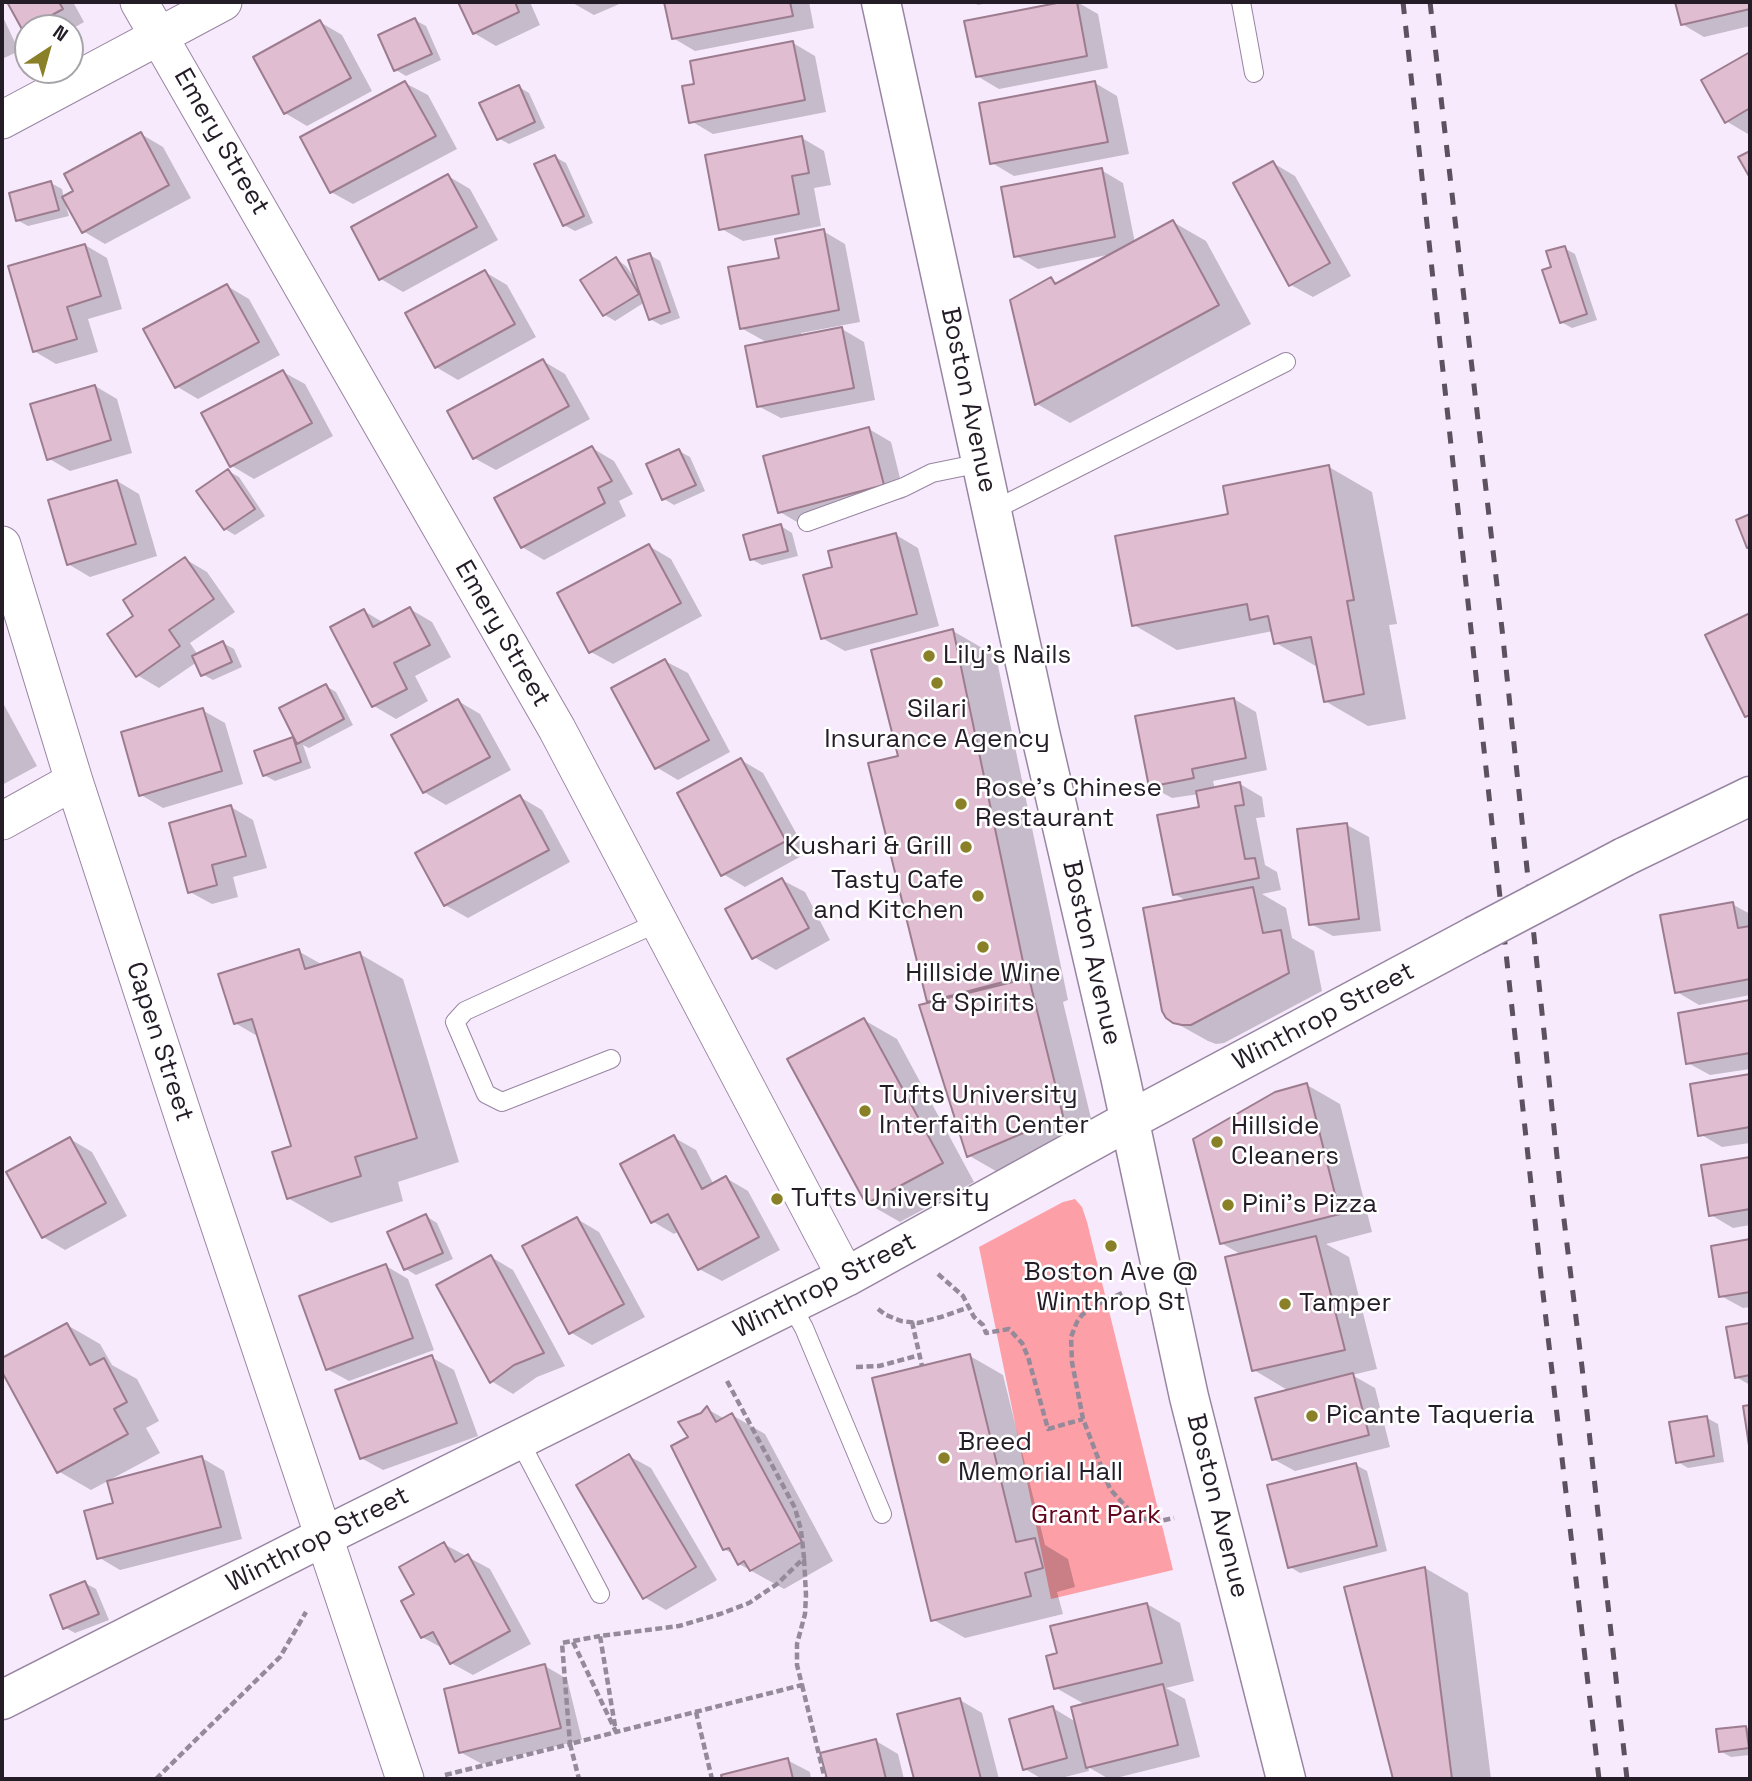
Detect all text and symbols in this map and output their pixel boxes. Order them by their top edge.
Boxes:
north arrow [14,14,84,84]
text: N [48,19,73,47]
street label: Emery Street [166,63,276,221]
street label: Boston Avenue [933,304,1003,496]
street label: Emery Street [447,555,557,713]
place label: Lily's Nails [943,640,1071,672]
marker: Lily's Nails [921,648,937,664]
marker: Silari Insurance Agency [929,675,945,691]
place label: Silari Insurance Agency [824,694,1050,756]
place label: Rose's Chinese Restaurant [975,773,1162,834]
marker: Rose's Chinese Restaurant [953,796,969,812]
place label: Kushari & Grill [785,831,952,863]
marker: Kushari & Grill [958,839,974,855]
street label: Boston Avenue [1055,858,1127,1048]
place label: Tasty Cafe and Kitchen [813,865,964,926]
marker: Tasty Cafe and Kitchen [970,888,986,904]
marker: Hillside Wine & Spirits [975,939,991,955]
street label: Winthrop Street [1228,956,1420,1078]
street label: Capen Street [119,958,199,1126]
place label: Hillside Wine & Spirits [905,958,1061,1020]
place label: Tufts University Interfaith Center [879,1080,1089,1142]
marker: Tufts University Interfaith Center [857,1103,873,1119]
place label: Hillside Cleaners [1231,1111,1339,1172]
marker: Hillside Cleaners [1209,1134,1225,1150]
place label: Tufts University [791,1183,990,1215]
place label: Pini's Pizza [1242,1189,1377,1221]
marker: Tufts University [769,1191,785,1207]
marker: Pini's Pizza [1220,1197,1236,1213]
street label: Winthrop Street [728,1226,922,1346]
marker: Boston Ave @ Winthrop St [1103,1238,1119,1254]
place label: Boston Ave @ Winthrop St [1024,1257,1198,1318]
place label: Tamper [1299,1288,1391,1320]
marker: Tamper [1277,1296,1293,1312]
place label: Picante Taqueria [1326,1400,1534,1432]
marker: Picante Taqueria [1304,1408,1320,1424]
street label: Boston Avenue [1179,1411,1255,1601]
place label: Breed Memorial Hall [958,1427,1123,1488]
marker: Breed Memorial Hall [936,1450,952,1466]
street label: Winthrop Street [221,1480,415,1600]
park label: Grant Park [1031,1500,1161,1532]

